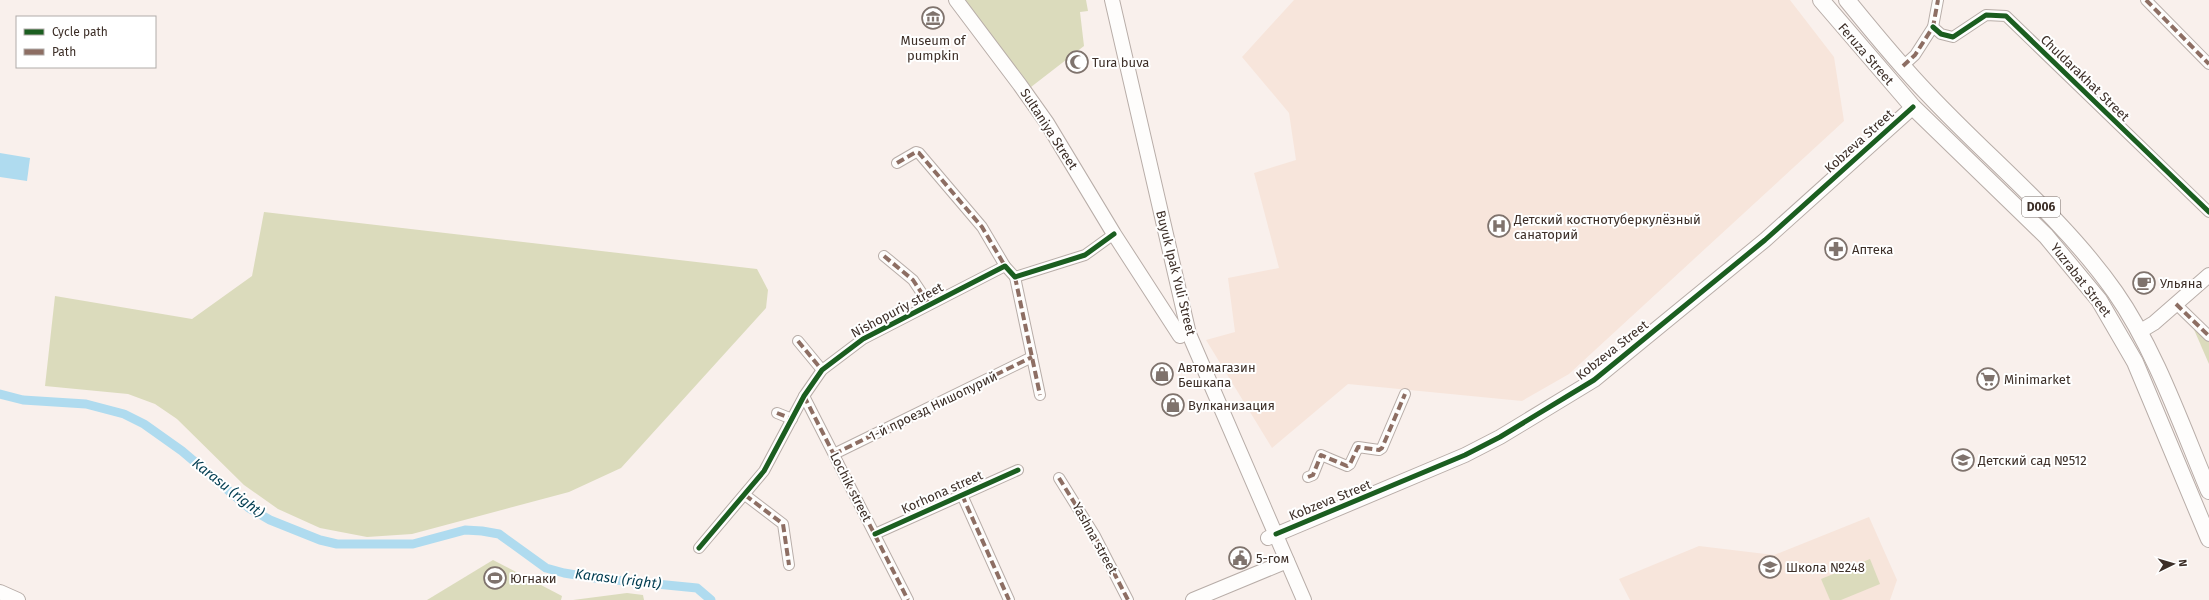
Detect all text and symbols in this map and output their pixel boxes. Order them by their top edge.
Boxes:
museum icon: Museum of pumpkin [920,5,946,31]
legend [16,16,156,68]
street label: Feruza Street [1835,20,1897,88]
text: Cycle path [52,25,108,39]
street label: Chuldarakhat Street [2038,32,2133,124]
place label: Museum of pumpkin [901,33,967,63]
text: Path [52,45,76,59]
mosque icon: Tura buva [1064,49,1090,75]
place label: Tura buva [1092,55,1149,70]
street label: Sultаniya Street [1017,86,1081,173]
street label: Kobzeva Street [1822,106,1897,176]
road number: D006 [2022,197,2060,217]
street label: Buyuk Ipak Yuli Street [1153,209,1199,337]
place label: Детский костнотуберкулёзный санаторий [1513,212,1701,242]
hospital icon: Детский костнотуберкулёзный санаторий [1486,213,1512,239]
pharmacy icon: Аптека [1823,236,1849,262]
street label: Yuzrabat Street [2048,240,2115,320]
place label: Аптека [1852,242,1893,257]
cafe icon: Ульяна [2131,270,2157,296]
place label: Ульяна [2160,276,2202,291]
street label: Nishopuriy street [848,279,946,341]
street label: Kobzeva Street [1573,317,1651,383]
place label: Автомагазин Бешкапа [1178,360,1256,390]
shop icon: Автомагазин Бешкапа [1149,361,1175,387]
supermarket icon: Minimarket [1975,366,2001,392]
street label: 1-й проезд Нишопурий [866,368,1000,444]
place label: Minimarket [2004,372,2071,387]
shop icon: Вулканизация [1160,392,1186,418]
place label: Вулканизация [1188,398,1275,413]
school or university icon: Детский сад №512 [1950,447,1976,473]
street label: Lochik street [827,450,875,524]
place label: Детский сад №512 [1977,453,2087,468]
water label: Karasu (right) [189,455,268,522]
street label: Korhona street [899,467,985,517]
street label: Kobzeva Street [1287,477,1374,523]
street label: Yashna street [1069,500,1121,577]
north arrow [2153,544,2193,584]
public building icon: 5-гом [1227,545,1253,571]
place label: 5-гом [1256,551,1289,566]
school or university icon: Школа №248 [1757,554,1783,580]
text: N [2176,559,2189,567]
place label: Школа №248 [1786,560,1865,575]
sports icon: Югнаки [482,565,508,591]
water label: Karasu (right) [574,565,662,593]
place label: Югнаки [510,571,557,586]

